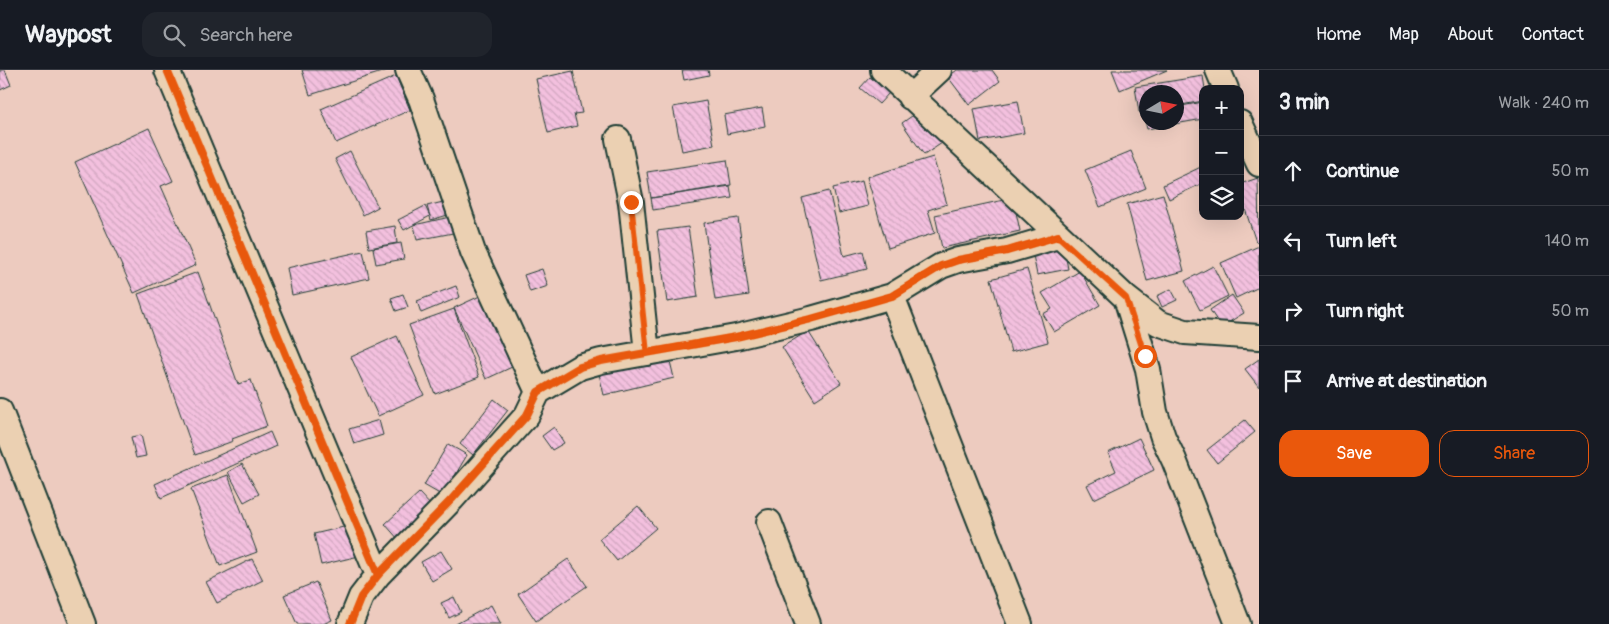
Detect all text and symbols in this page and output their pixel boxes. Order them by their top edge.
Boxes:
search box [142,12,492,57]
text: Waypost [25,20,112,49]
icon: search [160,21,188,49]
text: Search here [200,23,292,47]
text: Home [1316,23,1361,46]
text: Map [1389,23,1419,46]
text: About [1447,23,1493,46]
text: Contact [1521,23,1584,46]
north arrow [1139,85,1184,130]
map controls [1199,85,1244,220]
button: + [1199,85,1244,130]
text: 3 min [1279,89,1329,116]
text: Walk · 240 m [1498,93,1589,113]
button: − [1199,130,1244,175]
icon: ahead [1279,157,1307,185]
text: Continue [1326,159,1399,183]
text: 50 m [1552,161,1589,181]
button: layers [1199,175,1244,220]
route end [620,191,643,214]
icon: left [1279,227,1307,255]
text: Turn left [1326,229,1396,253]
text: 140 m [1545,231,1589,251]
icon: right [1279,297,1307,325]
text: Turn right [1326,299,1404,323]
text: 50 m [1552,301,1589,321]
route start [1134,345,1157,368]
icon: arrive [1279,367,1307,395]
text: Arrive at destination [1326,369,1487,393]
button: Save [1279,430,1429,477]
button: Share [1439,430,1589,477]

